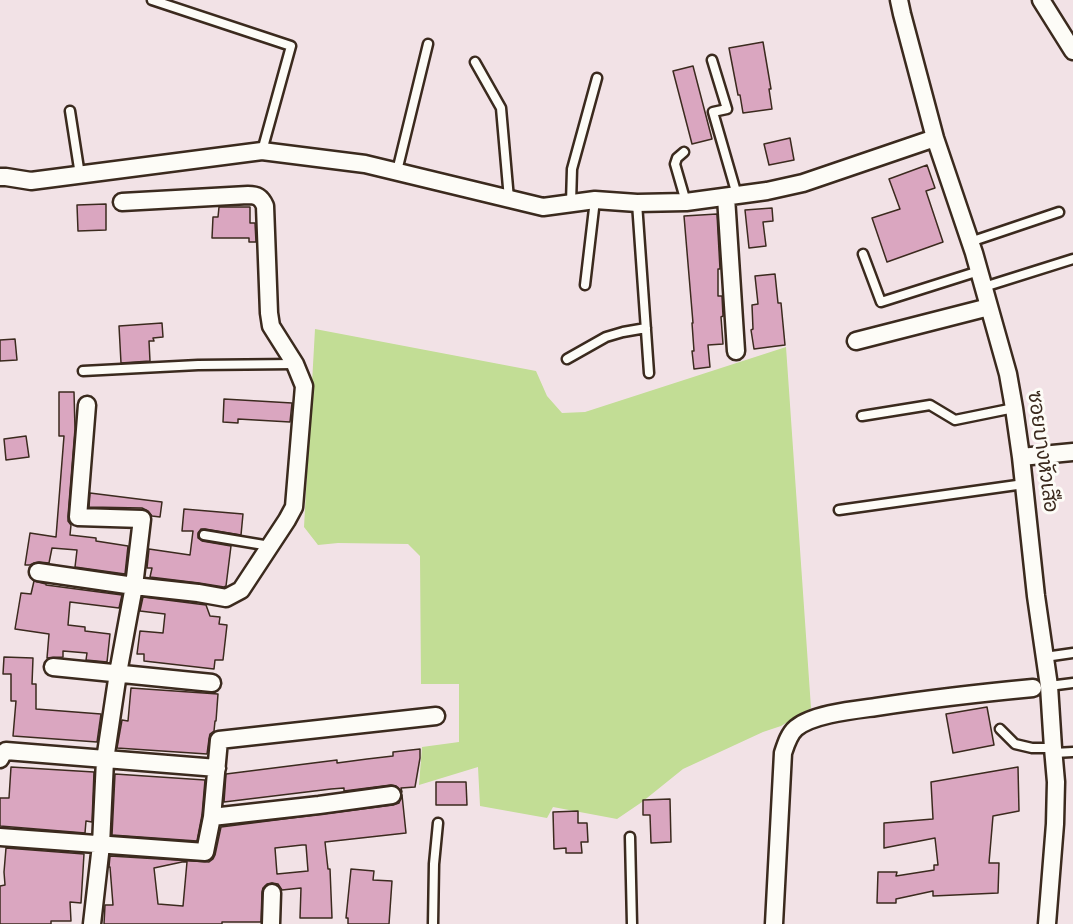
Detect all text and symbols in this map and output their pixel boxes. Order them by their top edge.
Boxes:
street label: ซอยบางหัวเสือ [1020,390,1060,514]

